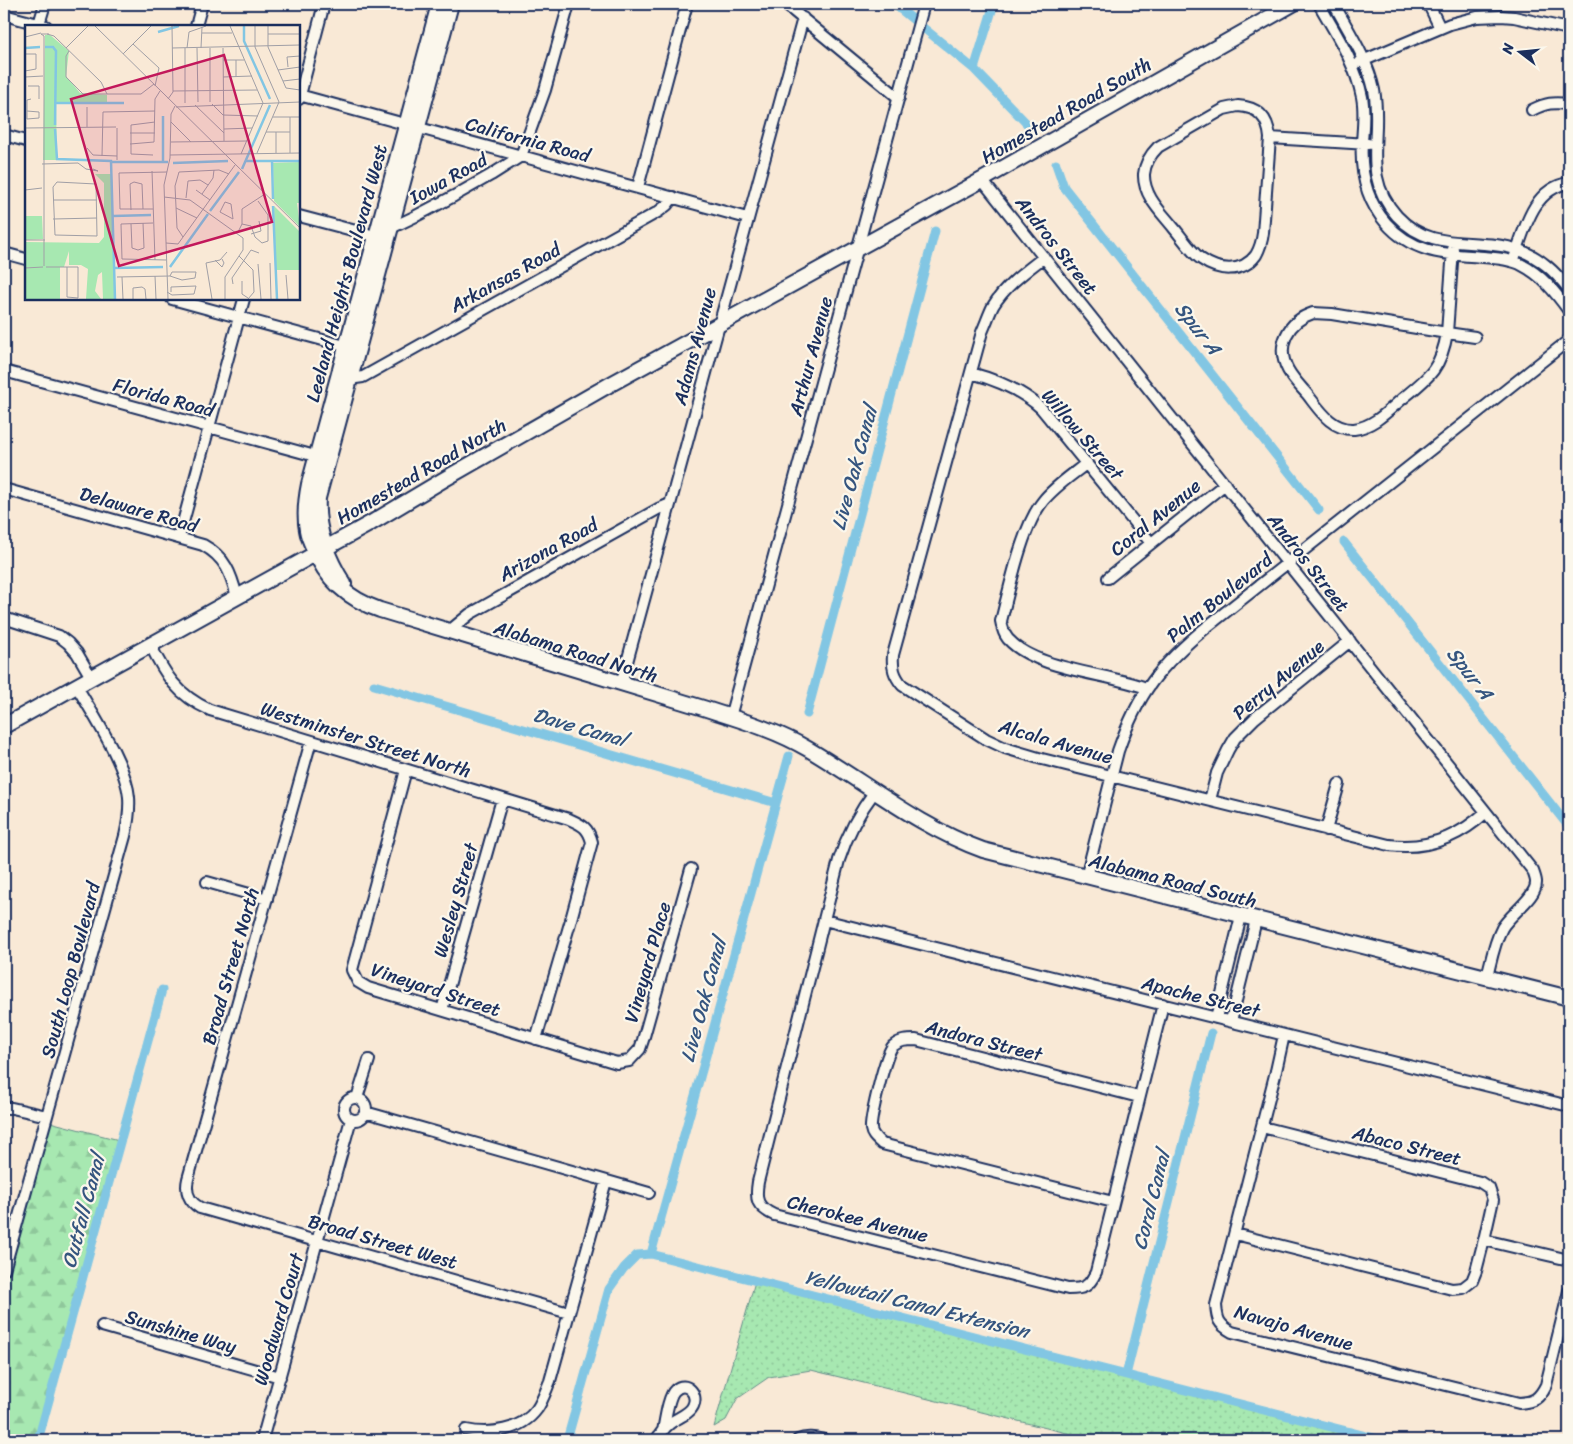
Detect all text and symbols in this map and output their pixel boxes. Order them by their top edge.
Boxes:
inset map [25,25,300,300]
north arrow [1496,28,1546,78]
text: N [1494,40,1521,58]
street label: Homestead Road South [975,48,1158,173]
street label: California Road [462,107,596,172]
street label: Leeland Heights Boulevard West [296,140,397,406]
street label: Iowa Road [402,143,494,214]
street label: Andros Street [1006,187,1106,302]
street label: Arkansas Road [443,232,569,322]
street label: Adams Avenue [663,283,726,410]
street label: Arthur Avenue [778,292,842,421]
water label: Spur A [1165,294,1232,365]
street label: Florida Road [110,368,220,427]
street label: Willow Street [1033,381,1133,489]
water label: Live Oak Canal [821,398,889,534]
street label: Homestead Road North [330,409,513,534]
street label: Coral Avenue [1102,470,1209,565]
street label: Delaware Road [76,477,204,543]
street label: Andros Street [1258,504,1358,619]
street label: Arizona Road [491,507,606,591]
street label: Palm Boulevard [1159,543,1282,651]
street label: Alabama Road North [489,611,662,692]
street label: Perry Avenue [1225,631,1332,728]
water label: Spur A [1437,639,1504,710]
street label: Westminster Street North [257,692,475,787]
water label: Dave Canal [529,697,635,759]
street label: Alcala Avenue [994,709,1117,774]
street label: Wesley Street [423,838,488,961]
street label: Alabama Road South [1085,843,1260,917]
street label: South Loop Boulevard [31,876,110,1062]
street label: Broad Street North [192,884,269,1049]
street label: Vineyard Place [614,898,681,1026]
water label: Live Oak Canal [670,930,738,1066]
street label: Vineyard Street [367,953,505,1026]
street label: Apache Street [1137,966,1265,1027]
street label: Andora Street [921,1010,1047,1071]
street label: Abaco Street [1348,1116,1465,1175]
water label: Coral Canal [1122,1143,1182,1253]
water label: Outfall Canal [51,1146,117,1272]
street label: Cherokee Avenue [784,1185,932,1252]
street label: Broad Street West [304,1204,461,1279]
street label: Woodward Court [244,1248,314,1389]
water label: Yellowtail Canal Extension [801,1260,1035,1350]
street label: Navajo Avenue [1231,1295,1357,1360]
street label: Sunshine Way [121,1300,241,1363]

